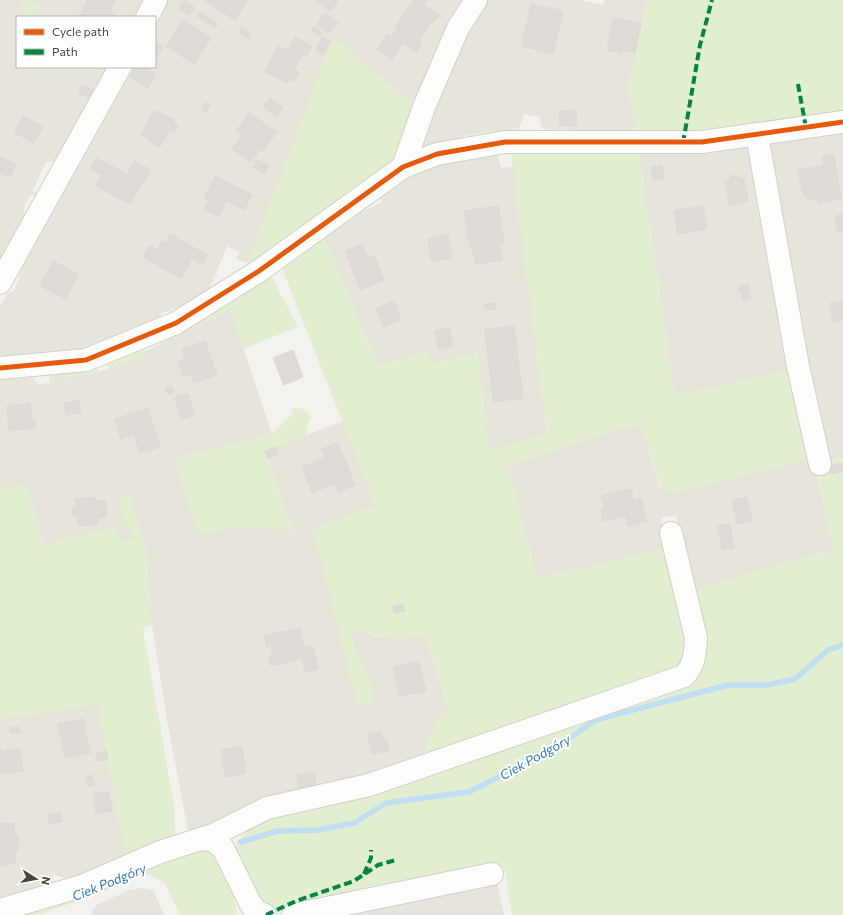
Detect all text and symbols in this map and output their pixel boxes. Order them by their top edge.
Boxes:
legend [16,16,156,68]
text: Cycle path [52,24,109,38]
text: Path [52,44,78,58]
water label: Ciek Podgóry [497,730,574,783]
north arrow [16,859,56,899]
water label: Ciek Podgóry [70,859,150,904]
text: N [39,876,53,886]

